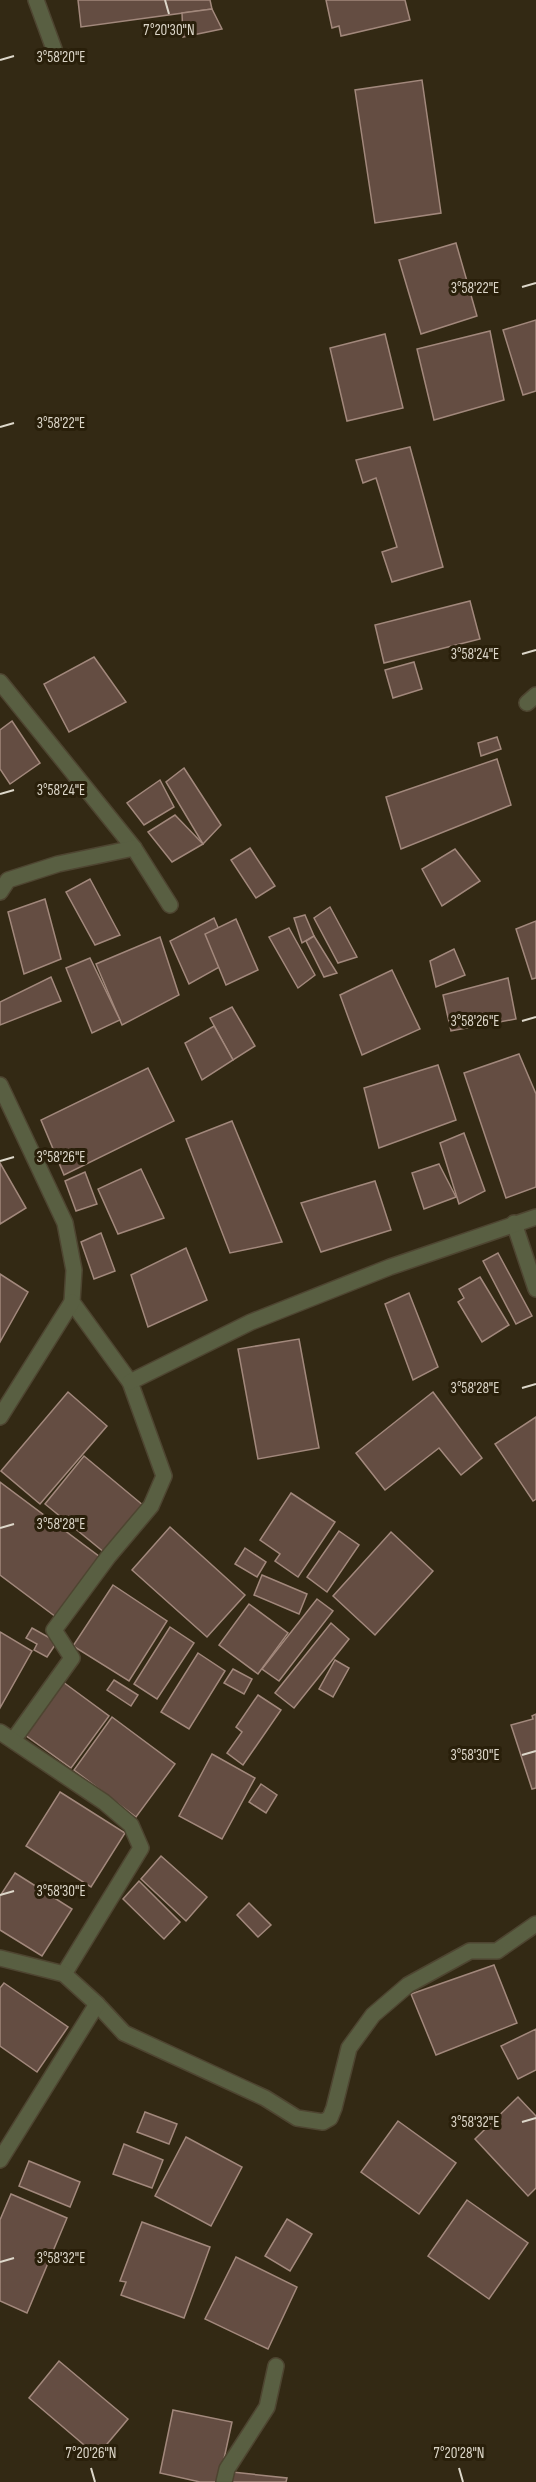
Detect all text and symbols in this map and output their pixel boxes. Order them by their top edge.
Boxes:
text: 7°20'30"N [143,21,195,40]
text: 3°58'20"E [36,48,86,67]
text: 3°58'22"E [451,279,499,298]
text: 3°58'22"E [37,414,85,433]
text: 3°58'24"E [451,645,499,664]
text: 3°58'24"E [37,781,85,800]
text: 3°58'26"E [451,1012,499,1031]
text: 3°58'26"E [37,1148,85,1167]
text: 3°58'28"E [451,1379,499,1398]
text: 3°58'28"E [37,1515,85,1534]
text: 3°58'30"E [450,1746,500,1765]
text: 3°58'30"E [36,1882,86,1901]
text: 3°58'32"E [451,2113,499,2132]
text: 3°58'32"E [37,2249,85,2268]
text: 7°20'26"N [65,2444,117,2463]
text: 7°20'28"N [434,2444,484,2463]

